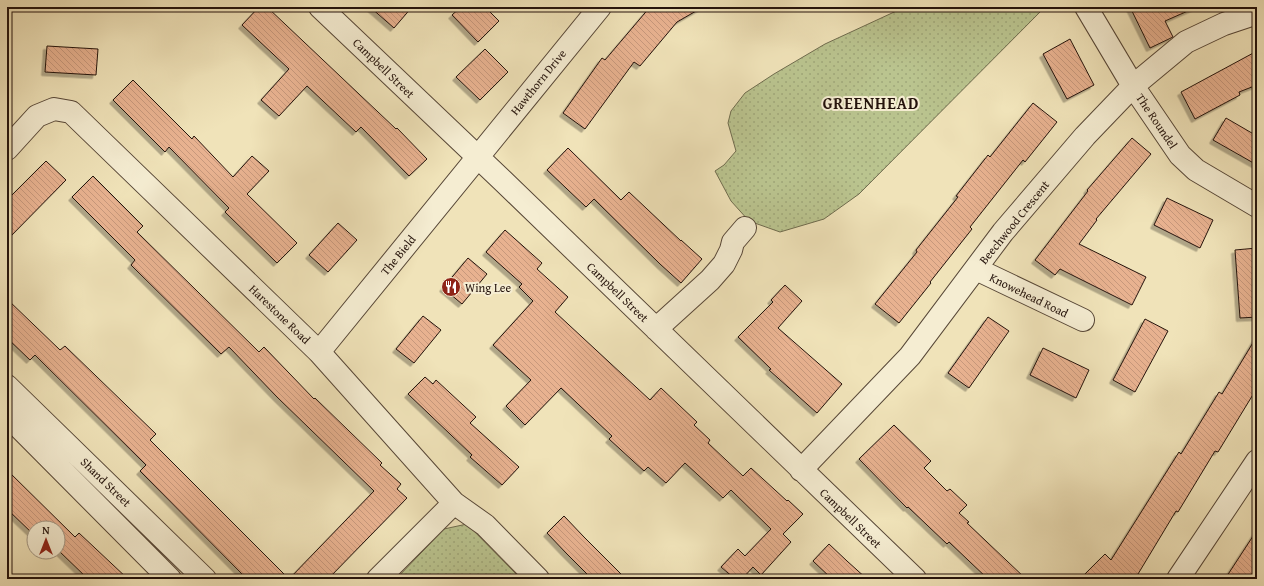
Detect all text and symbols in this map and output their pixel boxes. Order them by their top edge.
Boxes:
street label: Campbell Street [349,34,419,102]
street label: Hawthorn Drive [506,45,570,119]
street label: The Roundel [1132,90,1182,153]
district label: GREENHEAD [823,91,919,115]
street label: Beechwood Crescent [975,176,1054,267]
street label: The Bield [377,231,420,279]
street label: Campbell Street [583,258,653,326]
street label: Knowehead Road [987,269,1072,322]
restaurant icon: Wing Lee [440,276,462,298]
place label: Wing Lee [465,279,511,296]
street label: Harestone Road [246,280,315,348]
street label: Shand Street [77,454,136,511]
street label: Campbell Street [816,484,886,552]
north arrow [26,520,66,560]
text: N [42,522,50,538]

